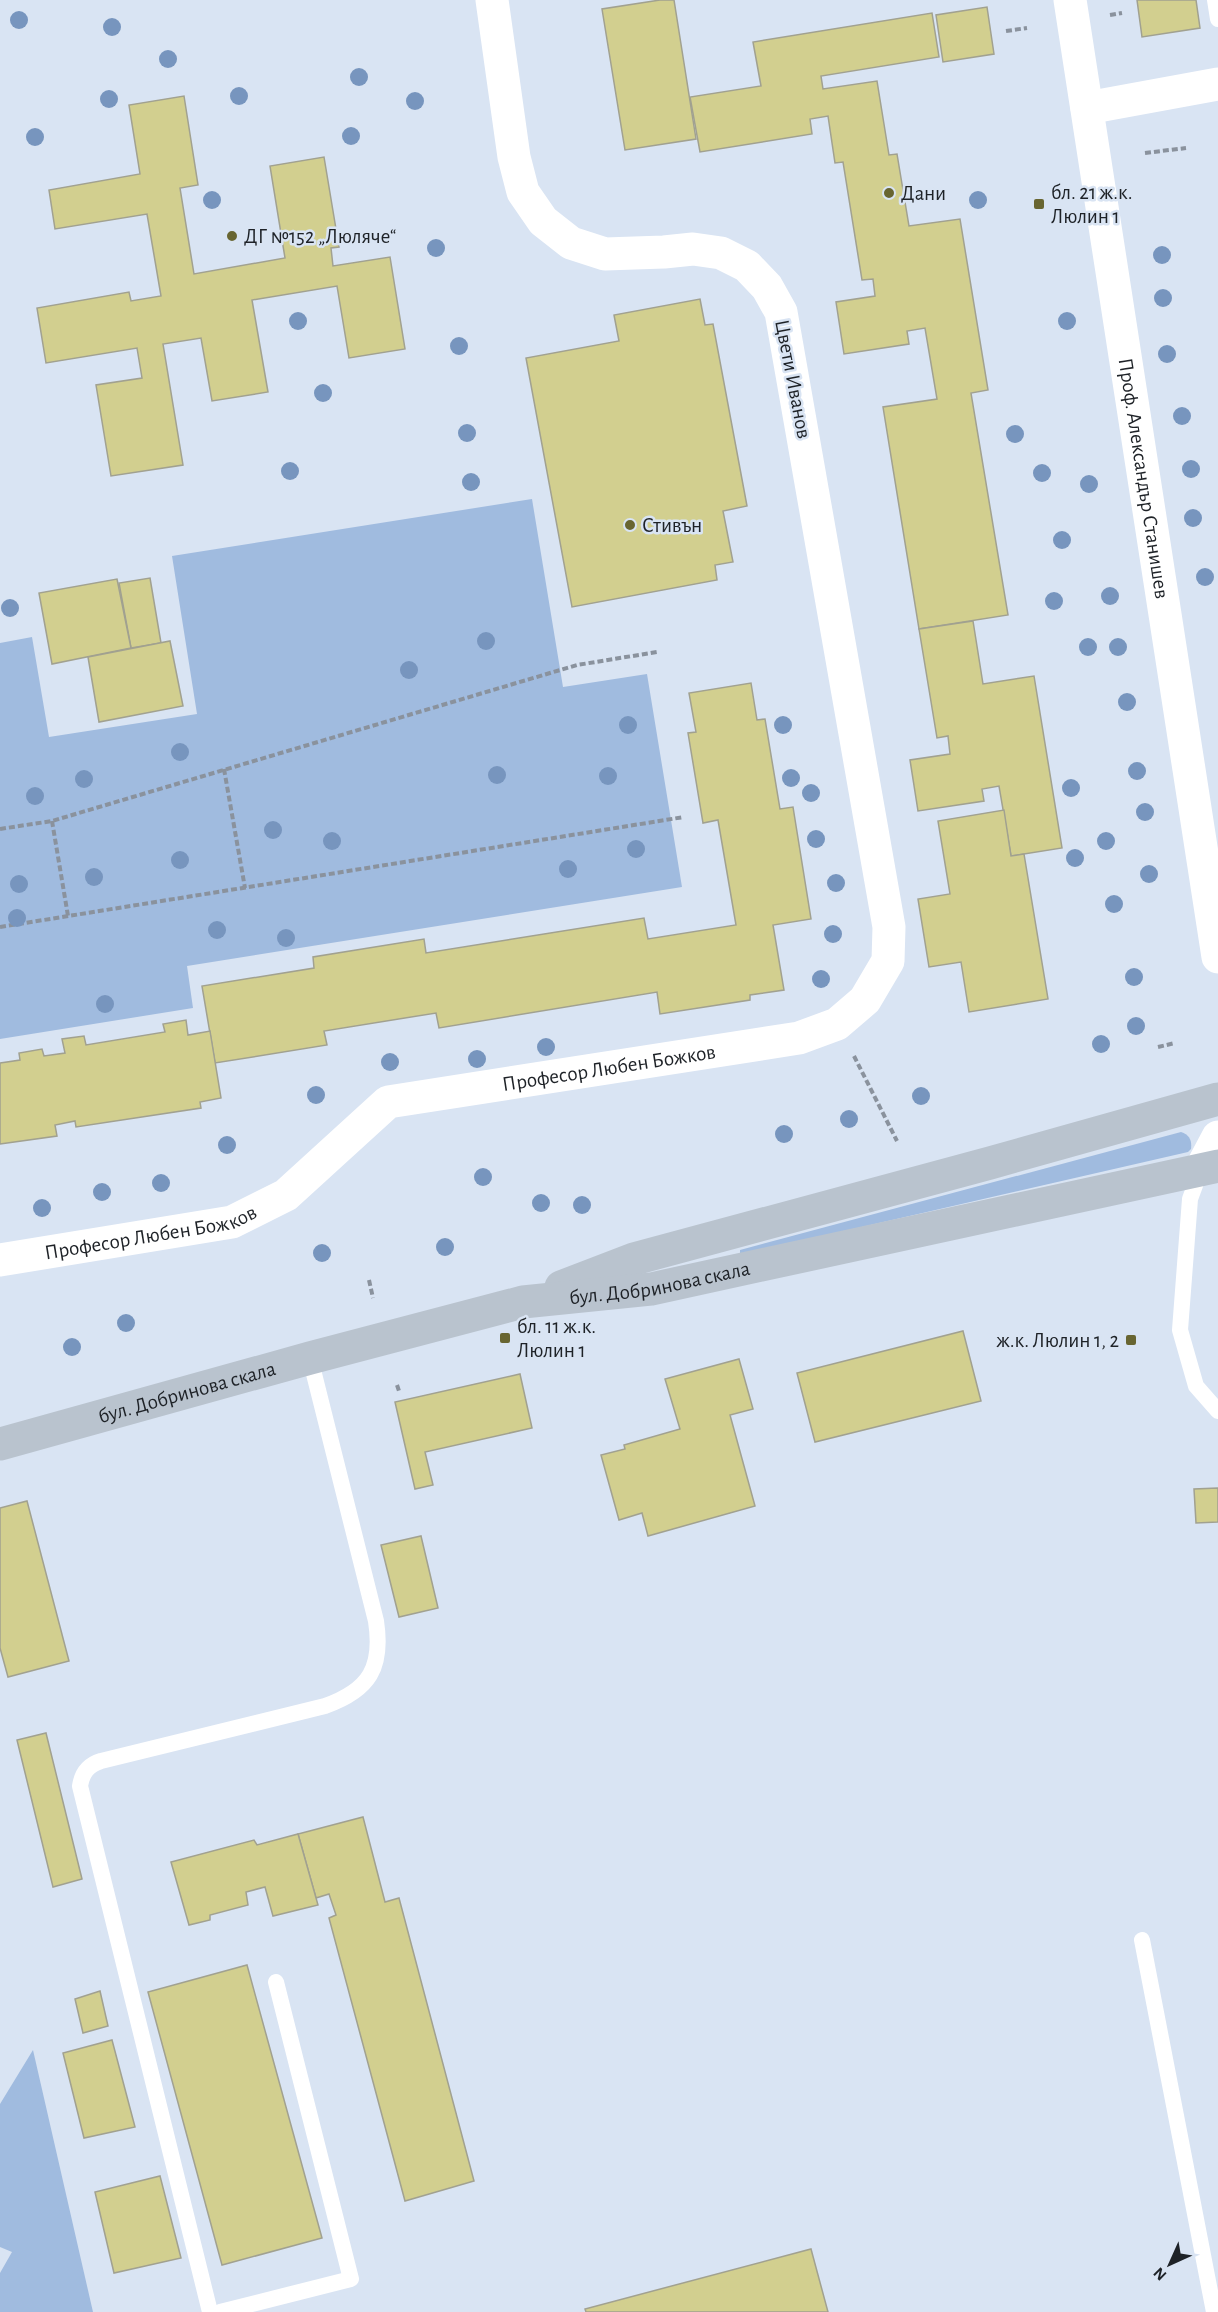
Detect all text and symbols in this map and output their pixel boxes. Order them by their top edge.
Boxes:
place label: бл. 21 ж.к. Люлин 1 [1051,182,1132,227]
place label: Дани [901,183,946,204]
marker: Дани [882,186,896,200]
marker: бл. 21 ж.к. Люлин 1 [1032,197,1046,211]
place label: ДГ №152 „Люляче“ [244,226,396,247]
marker: ДГ №152 „Люляче“ [225,229,239,243]
street label: Цвети Иванов [771,318,815,440]
street label: Проф. Александър Станишев [1115,356,1173,600]
place label: Стивън [642,515,702,536]
marker: Стивън [623,518,637,532]
street label: Професор Любен Божков [501,1041,717,1095]
street label: Професор Любен Божков [43,1201,260,1263]
street label: бул. Добринова скала [568,1257,752,1308]
place label: бл. 11 ж.к. Люлин 1 [517,1316,596,1361]
place label: ж.к. Люлин 1, 2 [996,1330,1119,1351]
marker: бл. 11 ж.к. Люлин 1 [498,1331,512,1345]
marker: ж.к. Люлин 1, 2 [1124,1333,1138,1347]
street label: бул. Добринова скала [96,1357,278,1427]
north arrow [1140,2234,1200,2294]
text: N [1151,2264,1170,2283]

